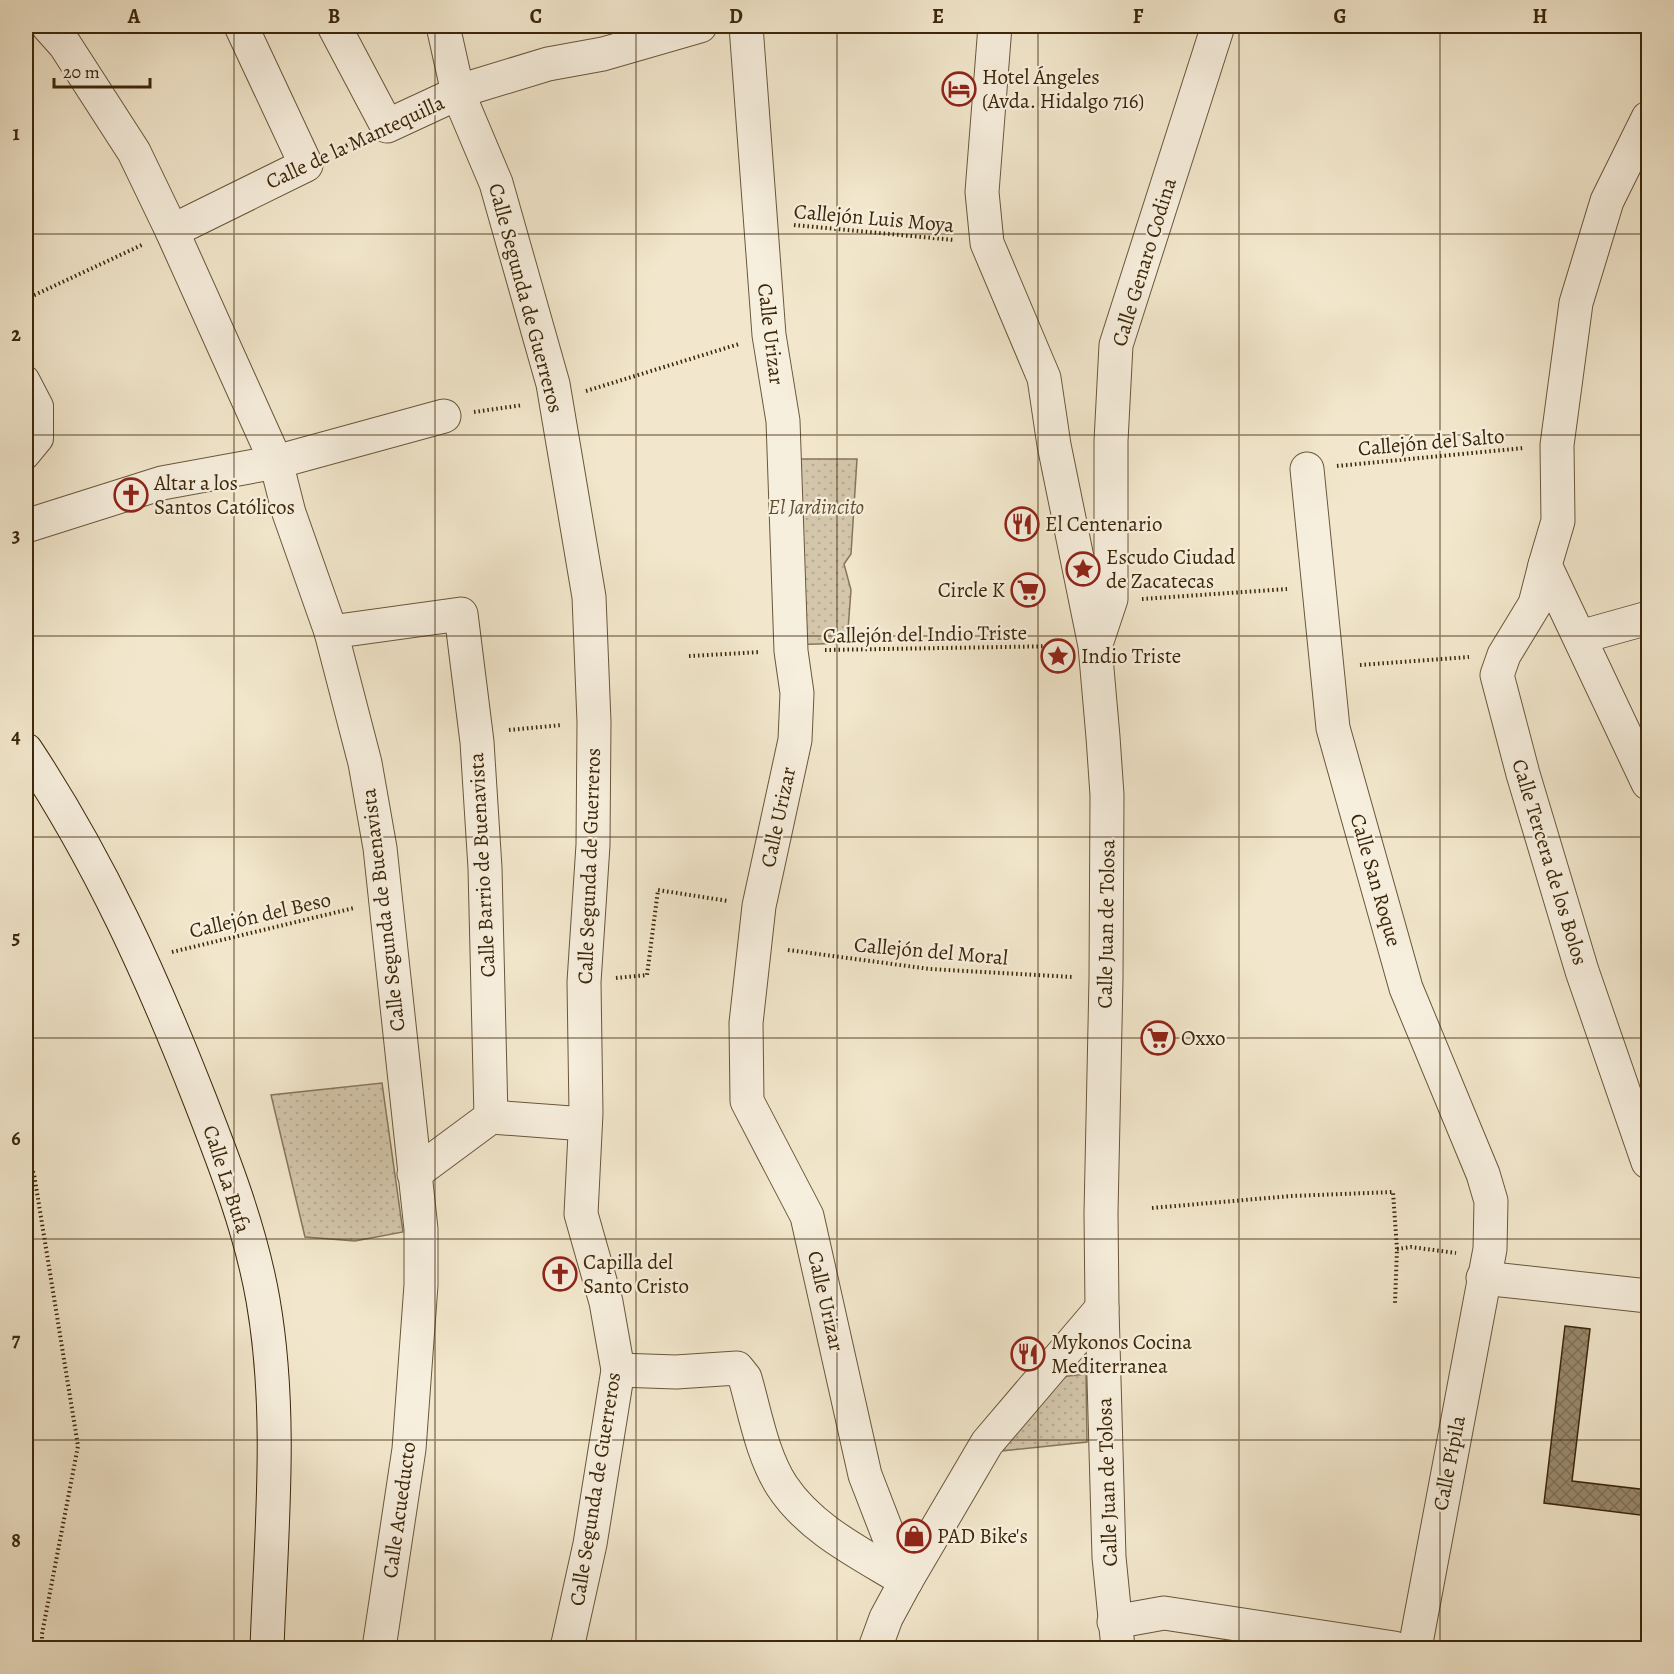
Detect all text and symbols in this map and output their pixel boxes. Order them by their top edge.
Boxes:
text: A [127,3,141,30]
text: B [328,3,340,30]
text: C [530,3,542,30]
text: D [729,3,743,30]
text: E [932,3,944,30]
text: F [1133,3,1144,30]
text: G [1333,3,1347,30]
text: H [1533,3,1548,30]
scale bar [54,51,150,89]
text: 20 m [63,60,100,84]
place label: Hotel Ángeles (Avda. Hidalgo 716) [982,63,1144,115]
hotel icon: Hotel Ángeles (Avda. Hidalgo 716) [941,71,977,107]
street label: Calle de la Mantequilla [261,88,449,196]
text: 1 [12,120,20,147]
street label: Calle Genaro Codina [1105,174,1183,350]
street label: Calle Segunda de Guerreros [482,180,570,416]
street label: Callejón Luis Moya [793,197,956,239]
street label: Calle Urizar [751,282,791,386]
text: 2 [11,321,21,348]
street label: Callejón del Salto [1357,422,1505,462]
place label: Altar a los Santos Católicos [153,469,295,521]
church icon: Altar a los Santos Católicos [113,477,149,513]
park label: El Jardincito [768,493,864,521]
restaurant icon: El Centenario [1004,506,1040,542]
place label: El Centenario [1045,510,1162,538]
text: 3 [12,522,20,549]
place label: Escudo Ciudad de Zacatecas [1106,543,1236,595]
place icon: Escudo Ciudad de Zacatecas [1065,551,1101,587]
supermarket icon: Circle K [1010,572,1046,608]
place label: Circle K [938,576,1005,604]
street label: Callejón del Indio Triste [823,618,1027,650]
place icon: Indio Triste [1040,638,1076,674]
place label: Indio Triste [1081,642,1181,670]
text: 4 [11,723,21,750]
street label: Calle Segunda de Guerreros [571,747,607,985]
street label: Calle Barrio de Buenavista [462,752,502,978]
street label: Calle Tercera de los Bolos [1505,756,1595,968]
street label: Calle Urizar [754,764,802,870]
street label: Calle Segunda de Buenavista [354,787,412,1033]
street label: Calle San Roque [1344,810,1408,950]
street label: Calle Juan de Tolosa [1091,839,1121,1009]
street label: Callejón del Beso [186,885,334,945]
text: 5 [12,924,20,951]
street label: Callejón del Moral [853,930,1009,972]
supermarket icon: Oxxo [1140,1020,1176,1056]
place label: Oxxo [1181,1024,1226,1052]
street label: Calle La Bufa [196,1122,258,1237]
text: 6 [11,1125,21,1152]
place label: Capilla del Santo Cristo [583,1248,689,1300]
street label: Calle Urizar [801,1248,851,1354]
church icon: Capilla del Santo Cristo [542,1256,578,1292]
text: 7 [12,1326,21,1353]
place label: Mykonos Cocina Mediterranea [1051,1328,1192,1380]
restaurant icon: Mykonos Cocina Mediterranea [1010,1336,1046,1372]
street label: Calle Segunda de Guerreros [563,1370,627,1608]
street label: Calle Juan de Tolosa [1090,1397,1124,1567]
street label: Calle Pípila [1426,1413,1472,1513]
street label: Calle Acueducto [376,1440,422,1580]
shop icon: PAD Bike's [896,1518,932,1554]
place label: PAD Bike's [937,1522,1028,1550]
text: 8 [11,1527,21,1554]

